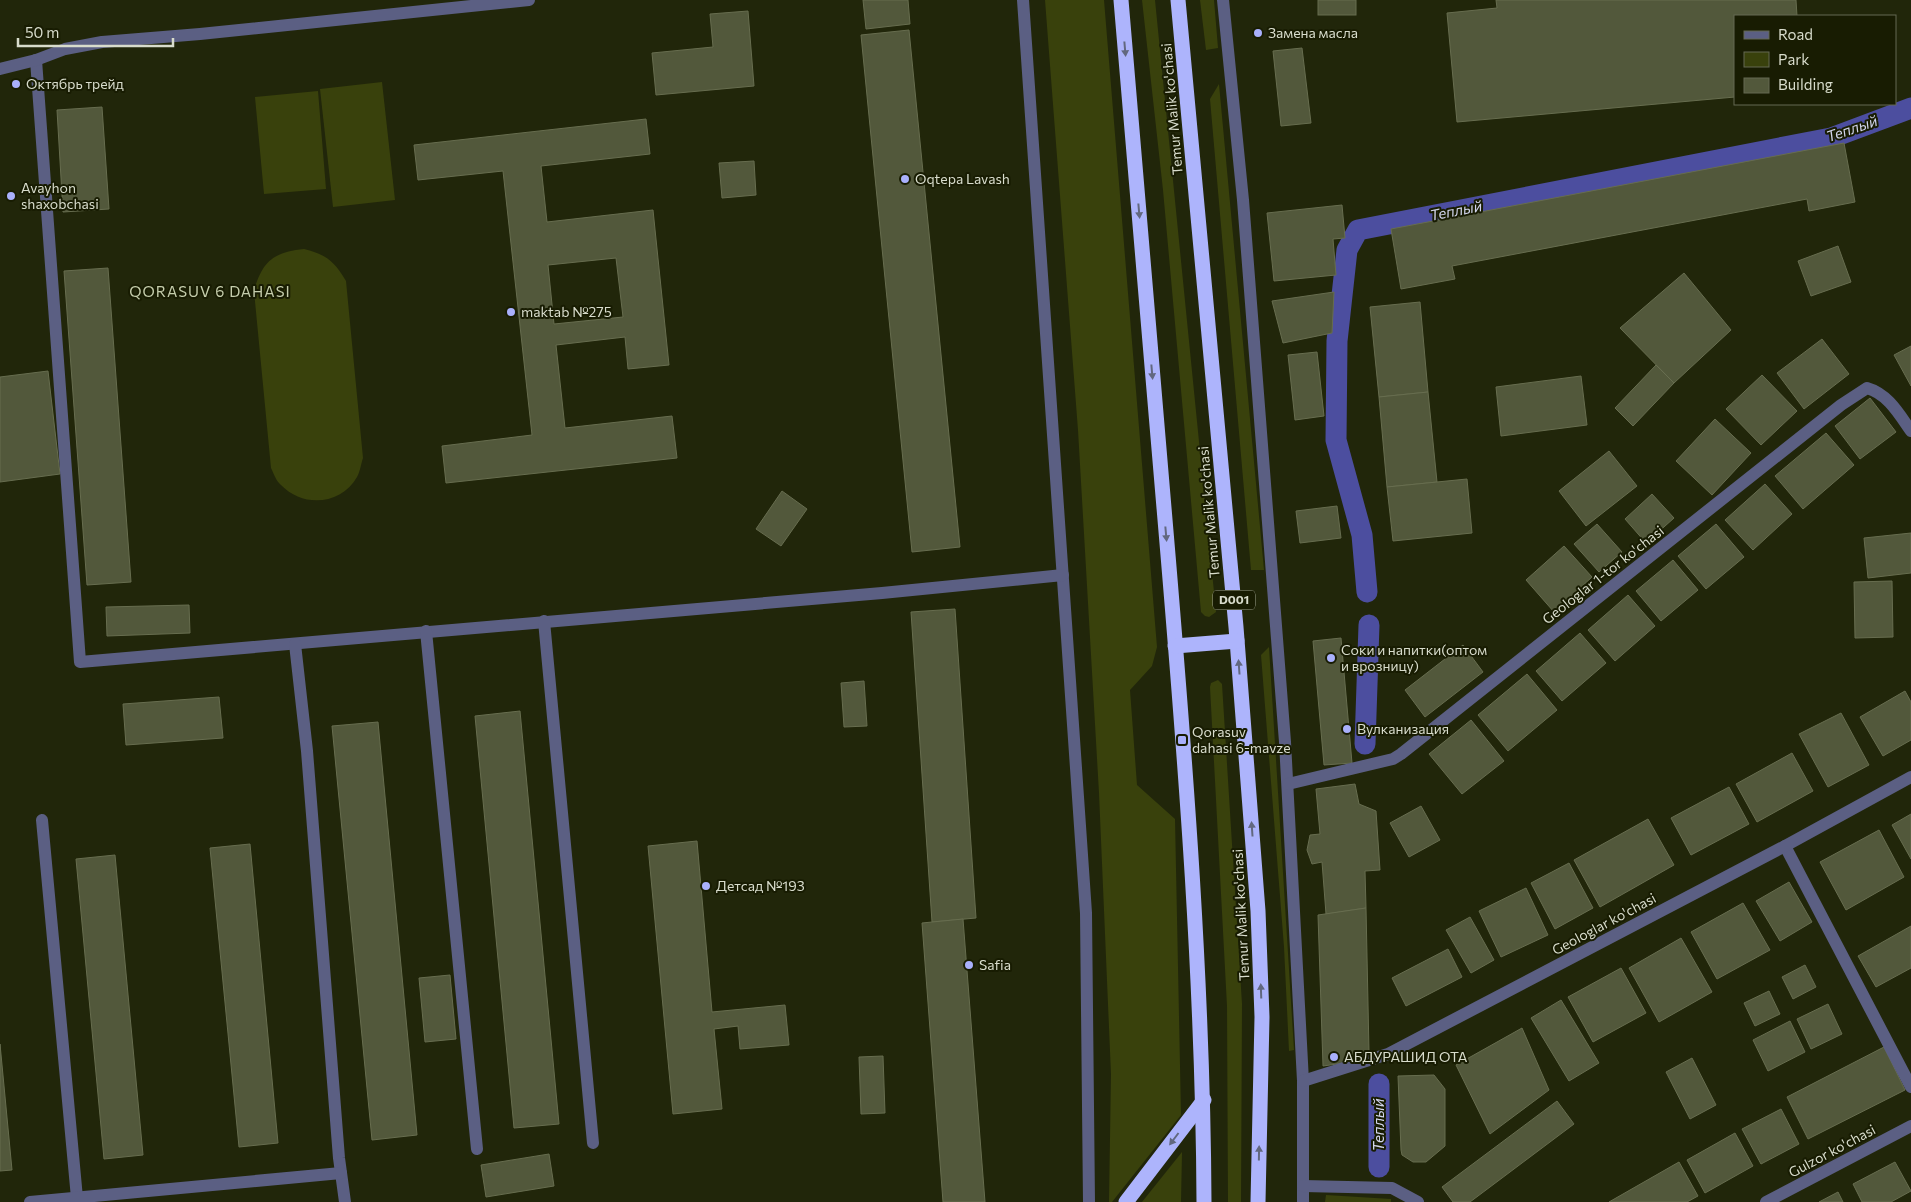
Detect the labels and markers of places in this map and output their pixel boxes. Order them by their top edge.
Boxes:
place label: Замена масла [1268,24,1358,41]
marker: Замена масла [1252,27,1264,39]
place label: Октябрь трейд [26,75,124,92]
marker: Октябрь трейд [10,78,22,90]
place label: Oqtepa Lavash [915,170,1010,187]
marker: Oqtepa Lavash [899,173,911,185]
place label: Avayhon shaxobchasi [21,179,99,212]
marker: Avayhon shaxobchasi [5,190,17,202]
place label: maktab №275 [521,303,612,320]
marker: maktab №275 [505,306,517,318]
place label: Соки и напитки(оптом и врозницу) [1341,641,1487,674]
marker: Соки и напитки(оптом и врозницу) [1325,652,1337,664]
place label: Вулканизация [1357,720,1449,737]
place label: Qorasuv dahasi 6-mavze [1192,723,1291,756]
marker: Вулканизация [1341,723,1353,735]
marker: Qorasuv dahasi 6-mavze [1176,734,1188,746]
place label: Детсад №193 [716,877,805,894]
marker: Детсад №193 [700,880,712,892]
place label: Safia [979,956,1011,973]
marker: Safia [963,959,975,971]
place label: АБДУРАШИД ОТА [1344,1048,1468,1065]
marker: АБДУРАШИД ОТА [1328,1051,1340,1063]

